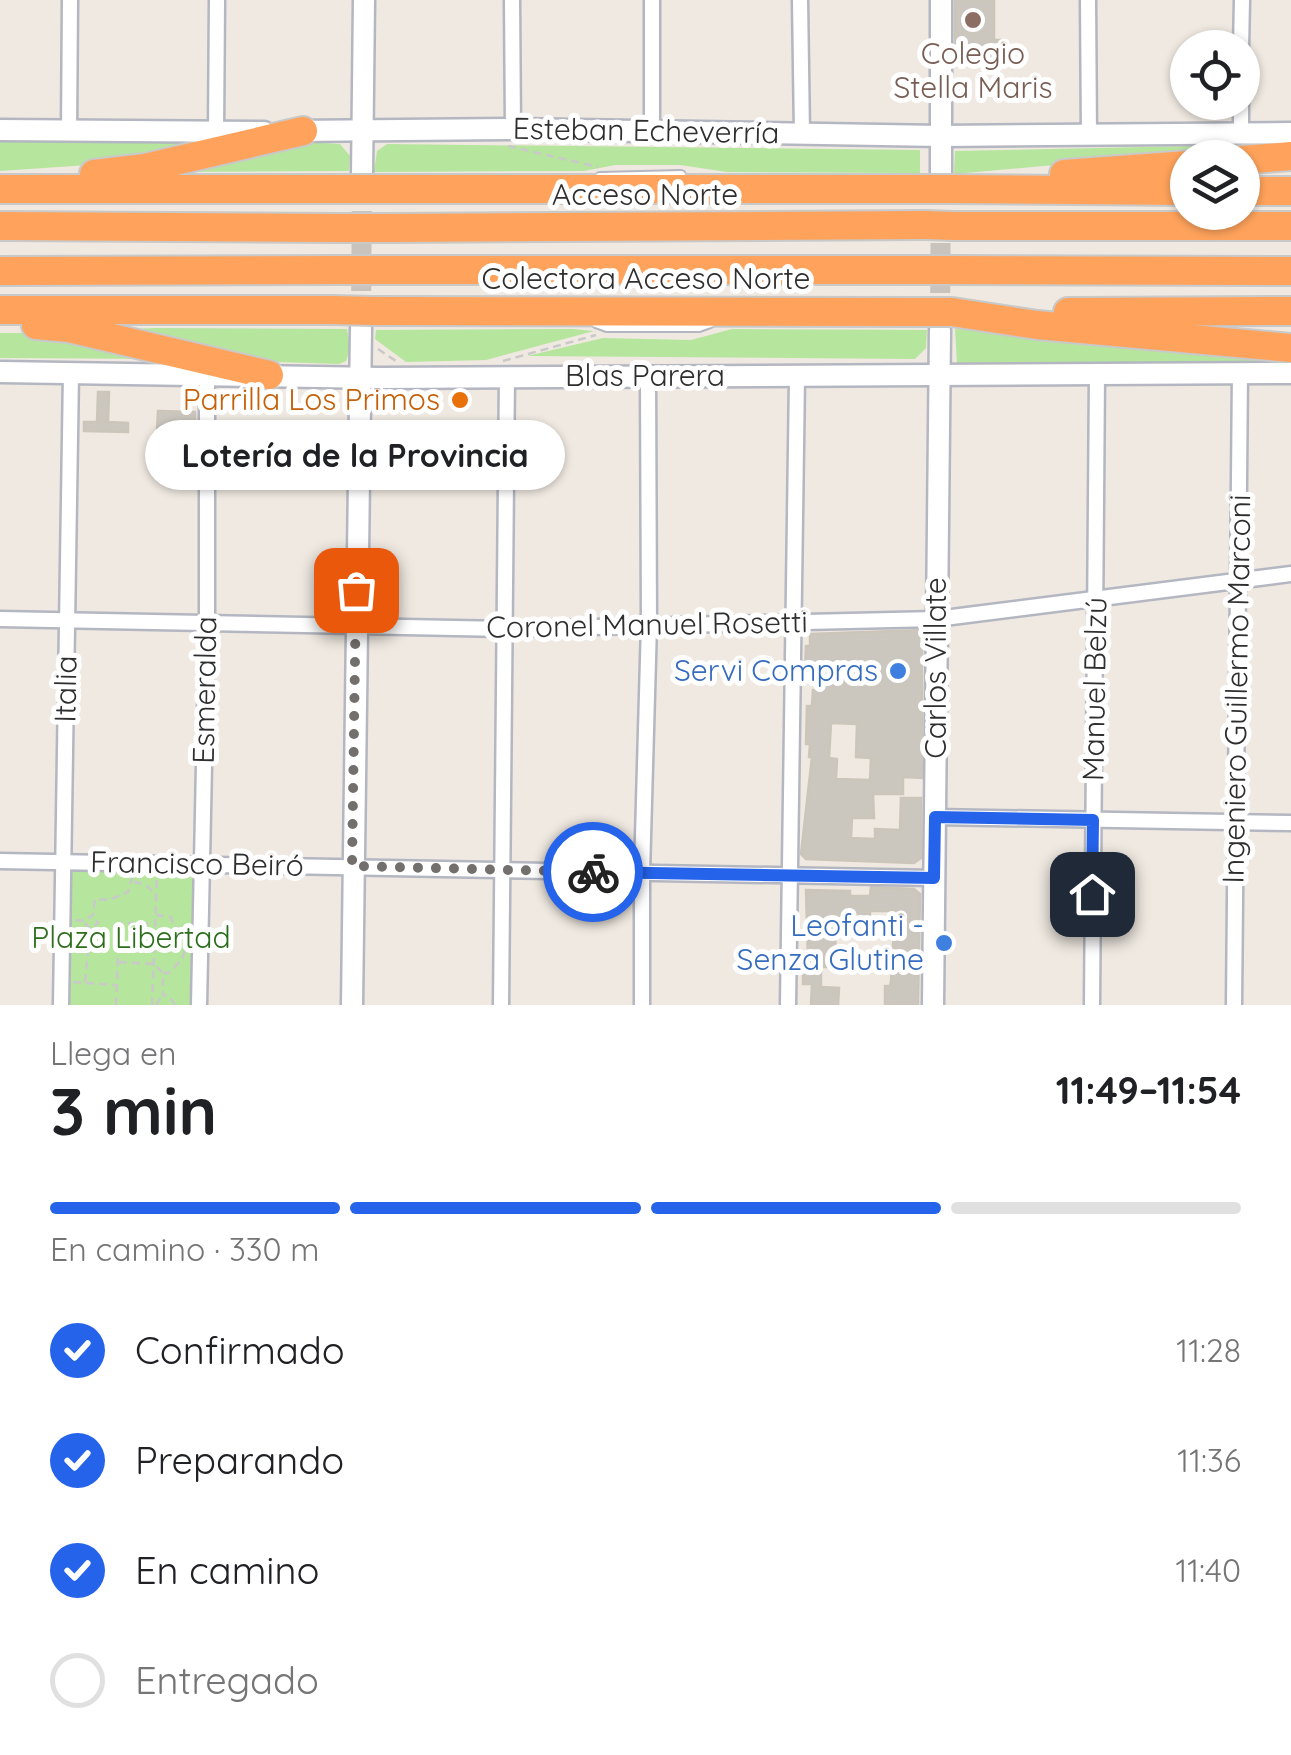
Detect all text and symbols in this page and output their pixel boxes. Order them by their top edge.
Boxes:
marker: Colegio Stella Maris [962,9,984,31]
map controls [1170,30,1260,230]
button: locate [1170,30,1260,120]
place label: Colegio Stella Maris [893,34,1053,106]
street label: Esteban Echeverría [512,109,780,151]
button: layers [1170,140,1260,230]
street label: Acceso Norte [552,175,738,213]
street label: Colectora Acceso Norte [482,259,810,297]
street label: Blas Parera [565,356,725,394]
place label: Parrilla Los Primos [183,380,440,418]
marker: Parrilla Los Primos [449,389,471,411]
callout: Lotería de la Provincia [146,420,566,490]
text: Lotería de la Provincia [181,435,529,475]
street label: Ingeniero Guillermo Marconi [1214,494,1258,884]
pin [314,548,399,633]
icon: bag [329,563,384,618]
street label: Carlos Villate [916,577,954,759]
street label: Manuel Belzú [1073,597,1115,781]
street label: Coronel Manuel Rosetti [486,602,808,646]
street label: Esmeralda [184,616,224,764]
place label: Servi Compras [674,651,878,689]
street label: Italia [45,655,85,723]
marker: Servi Compras [887,660,909,682]
courier [543,822,643,922]
street label: Francisco Beiró [90,842,304,884]
icon: bike [566,845,621,900]
pin [1050,852,1135,937]
icon: home [1065,867,1120,922]
place label: Leofanti - Senza Glutine [737,906,924,978]
park label: Plaza Libertad [31,918,231,956]
marker: Leofanti - Senza Glutine [933,932,955,954]
text: Llega en [50,1033,177,1073]
text: 11:49–11:54 [1056,1066,1241,1114]
text: 3 min [50,1070,217,1151]
text: En camino · 330 m [50,1229,319,1269]
icon: check [50,1323,105,1378]
text: Confirmado [135,1326,345,1374]
text: 11:28 [1176,1330,1241,1370]
icon: check [50,1433,105,1488]
text: Preparando [135,1436,344,1484]
text: 11:36 [1177,1440,1241,1480]
icon: check [50,1543,105,1598]
text: En camino [135,1546,319,1594]
text: 11:40 [1175,1550,1241,1590]
text: Entregado [135,1656,319,1704]

